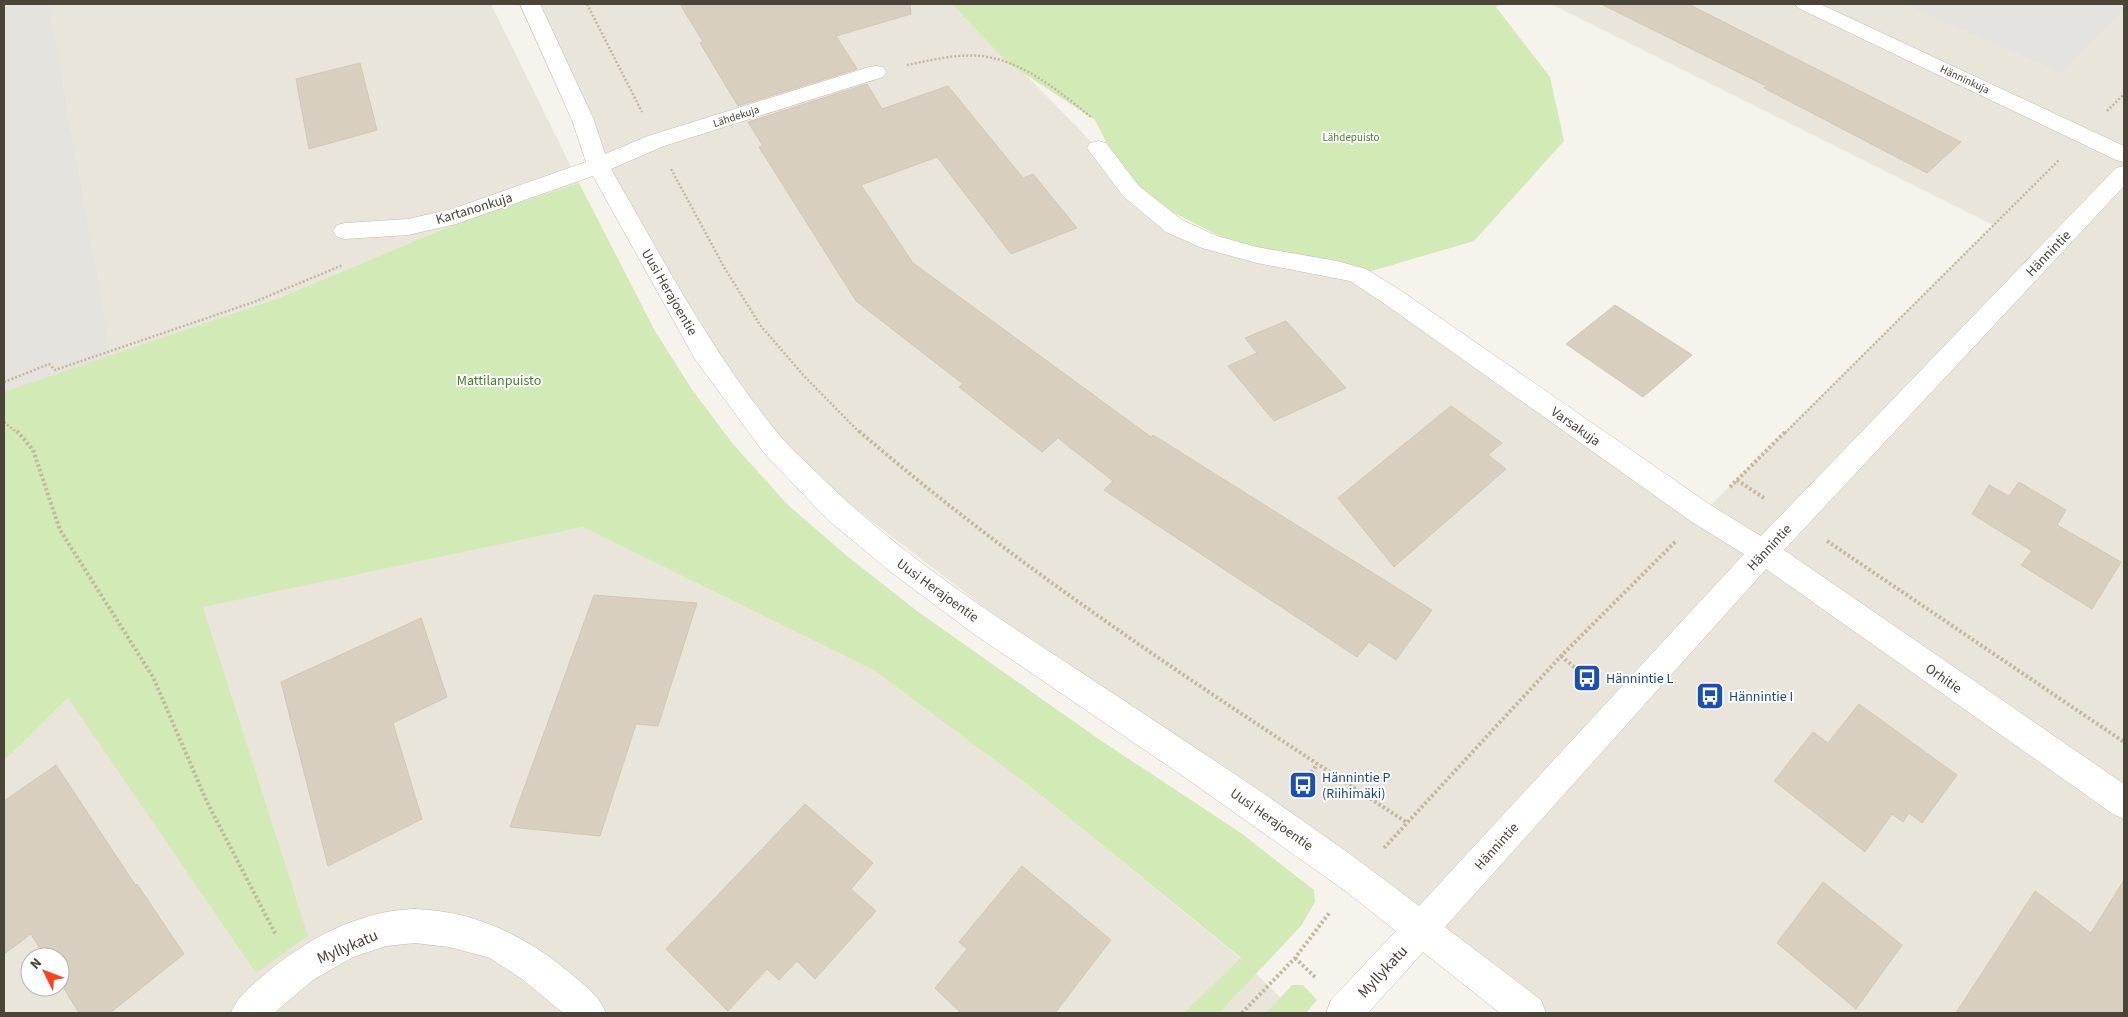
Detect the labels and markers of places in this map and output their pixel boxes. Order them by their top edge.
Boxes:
bus stop icon: Hännintie L [1572,663,1602,693]
place label: Hännintie L [1606,669,1674,689]
bus stop icon: Hännintie I [1695,681,1725,711]
place label: Hännintie I [1729,687,1793,707]
place label: Hännintie P (Riihimäki) [1322,768,1391,804]
bus stop icon: Hännintie P (Riihimäki) [1288,770,1318,800]

